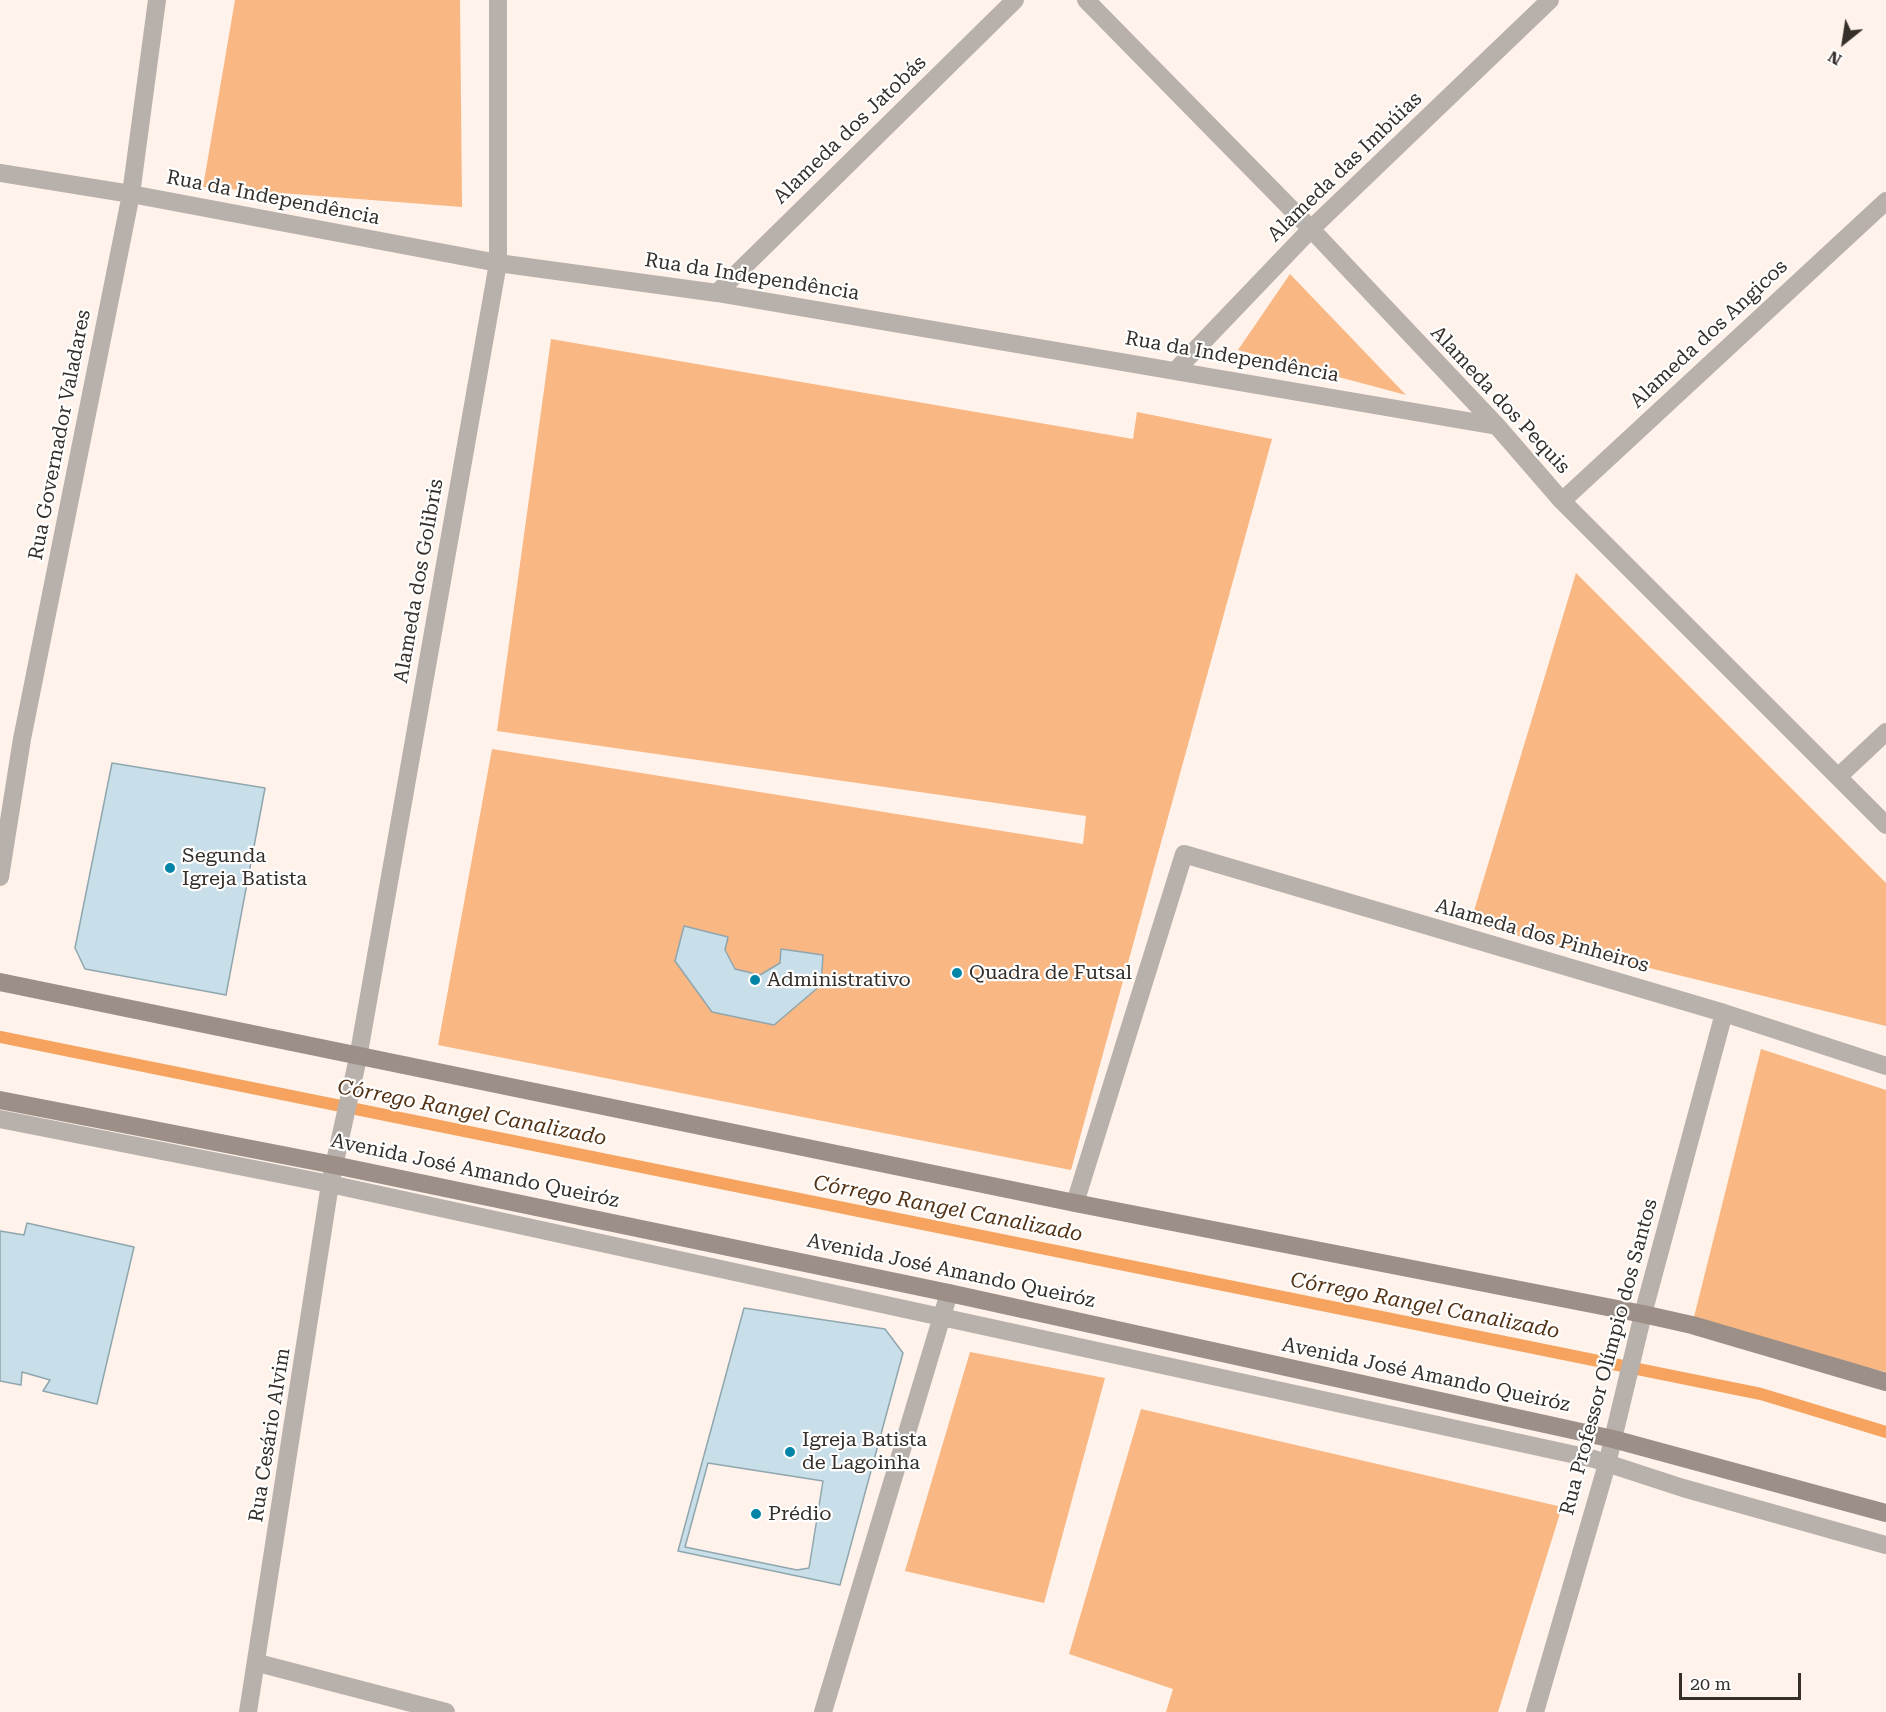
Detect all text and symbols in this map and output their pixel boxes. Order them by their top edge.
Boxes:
north arrow [1814,12,1874,72]
text: N [1825,47,1845,69]
street label: Alameda dos Jatobás [769,51,931,209]
street label: Alameda das Imbúias [1263,87,1427,247]
street label: Rua da Independência [164,166,382,230]
street label: Rua da Independência [643,248,861,306]
street label: Alameda dos Angicos [1625,255,1793,413]
street label: Rua Governador Valadares [24,308,96,562]
street label: Alameda dos Pequis [1425,321,1575,479]
street label: Rua da Independência [1123,326,1341,388]
street label: Alameda dos Golibris [389,477,449,685]
place label: Segunda Igreja Batista [182,844,307,891]
marker: Segunda Igreja Batista [163,861,177,875]
street label: Alameda dos Pinheiros [1432,894,1652,978]
place label: Quadra de Futsal [969,961,1132,985]
marker: Quadra de Futsal [950,966,964,980]
place label: Administrativo [767,968,911,992]
marker: Administrativo [748,973,762,987]
water label: Córrego Rangel Canalizado [335,1075,609,1151]
street label: Avenida José Amando Queiróz [329,1129,621,1213]
water label: Córrego Rangel Canalizado [811,1171,1085,1247]
street label: Rua Professor Olímpio dos Santos [1555,1196,1663,1518]
street label: Avenida José Amando Queiróz [805,1229,1097,1313]
water label: Córrego Rangel Canalizado [1288,1268,1562,1344]
street label: Avenida José Amando Queiróz [1280,1333,1572,1417]
street label: Rua Cesário Alvim [244,1346,296,1524]
place label: Igreja Batista de Lagoinha [802,1428,927,1475]
marker: Igreja Batista de Lagoinha [783,1445,797,1459]
place label: Prédio [768,1502,831,1526]
marker: Prédio [749,1507,763,1521]
scale bar [1682,1661,1804,1699]
text: 20 m [1690,1673,1731,1694]

